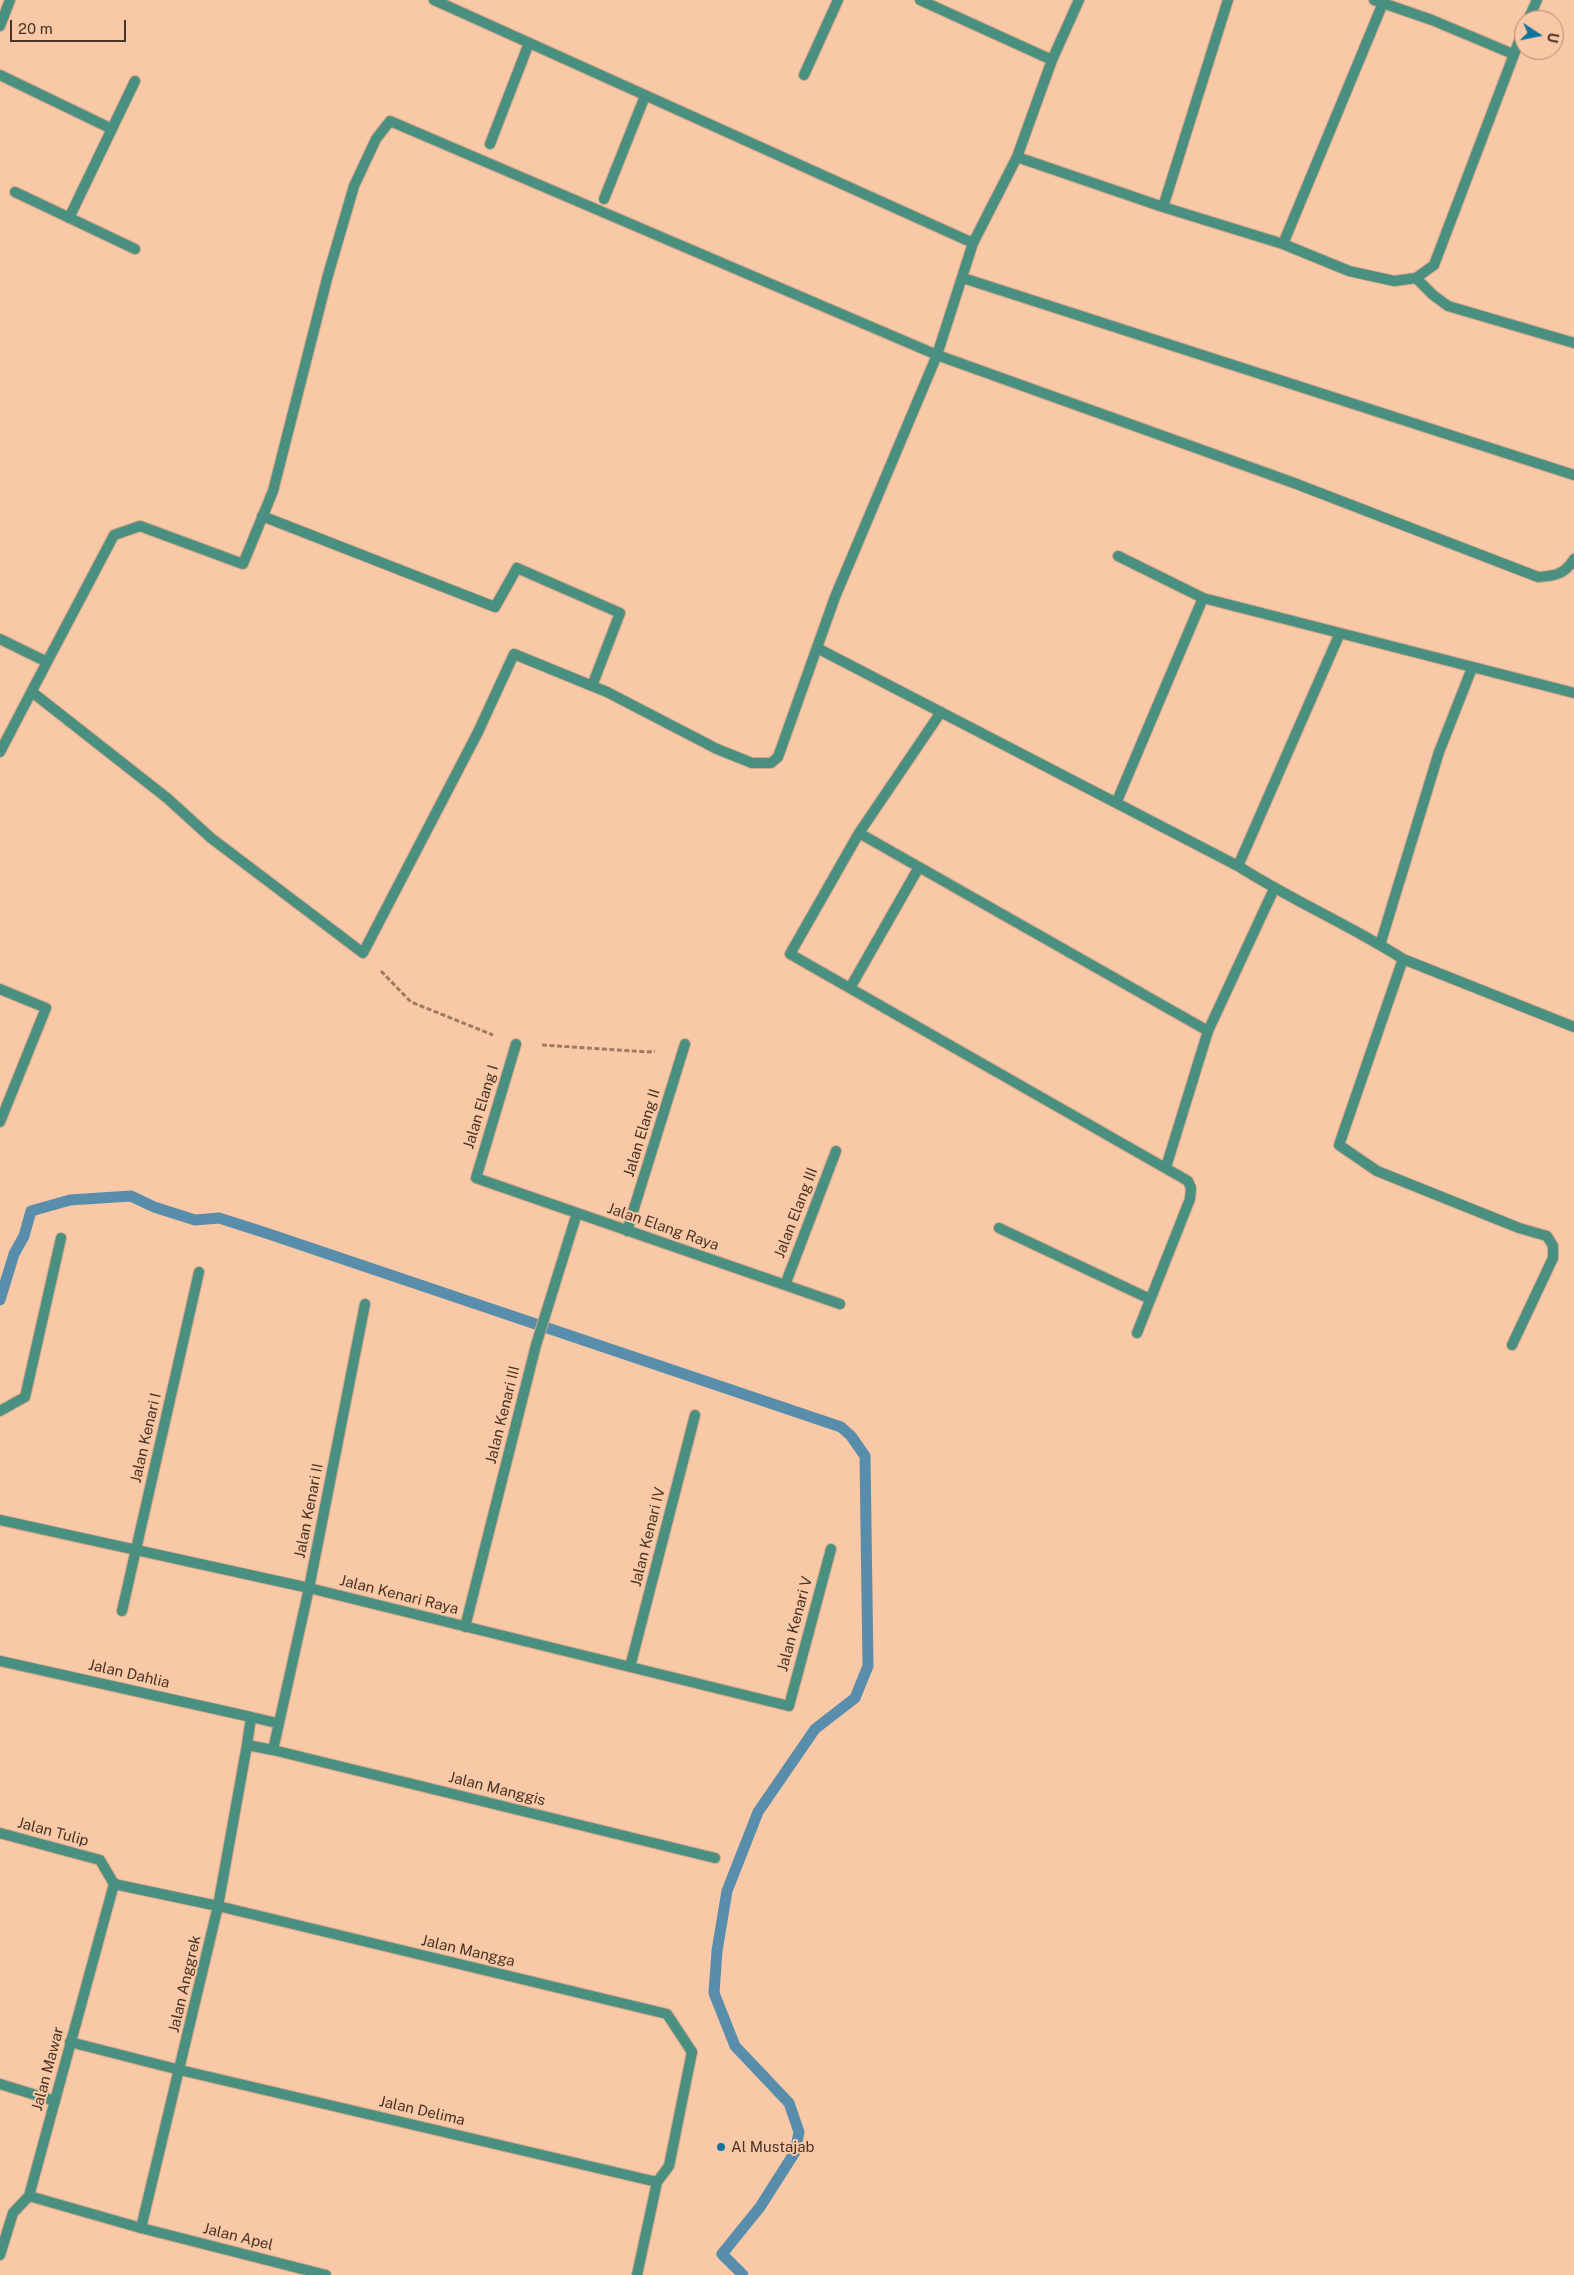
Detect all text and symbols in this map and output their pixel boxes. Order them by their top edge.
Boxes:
scale bar [12,10,129,42]
north arrow [1514,10,1564,60]
text: 20 m [18,20,53,37]
text: U [1544,31,1562,44]
street label: Jalan Elang I [460,1063,502,1151]
street label: Jalan Elang II [620,1087,664,1179]
street label: Jalan Elang III [770,1165,822,1261]
street label: Jalan Elang Raya [605,1199,721,1255]
street label: Jalan Kenari III [482,1364,524,1466]
street label: Jalan Kenari I [127,1391,165,1485]
street label: Jalan Kenari II [291,1462,327,1560]
street label: Jalan Kenari IV [627,1485,669,1589]
street label: Jalan Kenari Raya [338,1572,460,1618]
street label: Jalan Kenari V [774,1574,816,1674]
street label: Jalan Dahlia [87,1656,171,1692]
street label: Jalan Manggis [447,1768,547,1810]
street label: Jalan Tulip [15,1814,91,1850]
street label: Jalan Mangga [419,1931,517,1971]
street label: Jalan Anggrek [165,1933,205,2035]
street label: Jalan Mawar [28,2025,68,2113]
street label: Jalan Delima [377,2092,467,2130]
place label: Al Mustajab [731,2138,815,2156]
marker: Al Mustajab [715,2141,727,2153]
street label: Jalan Apel [201,2220,275,2254]

